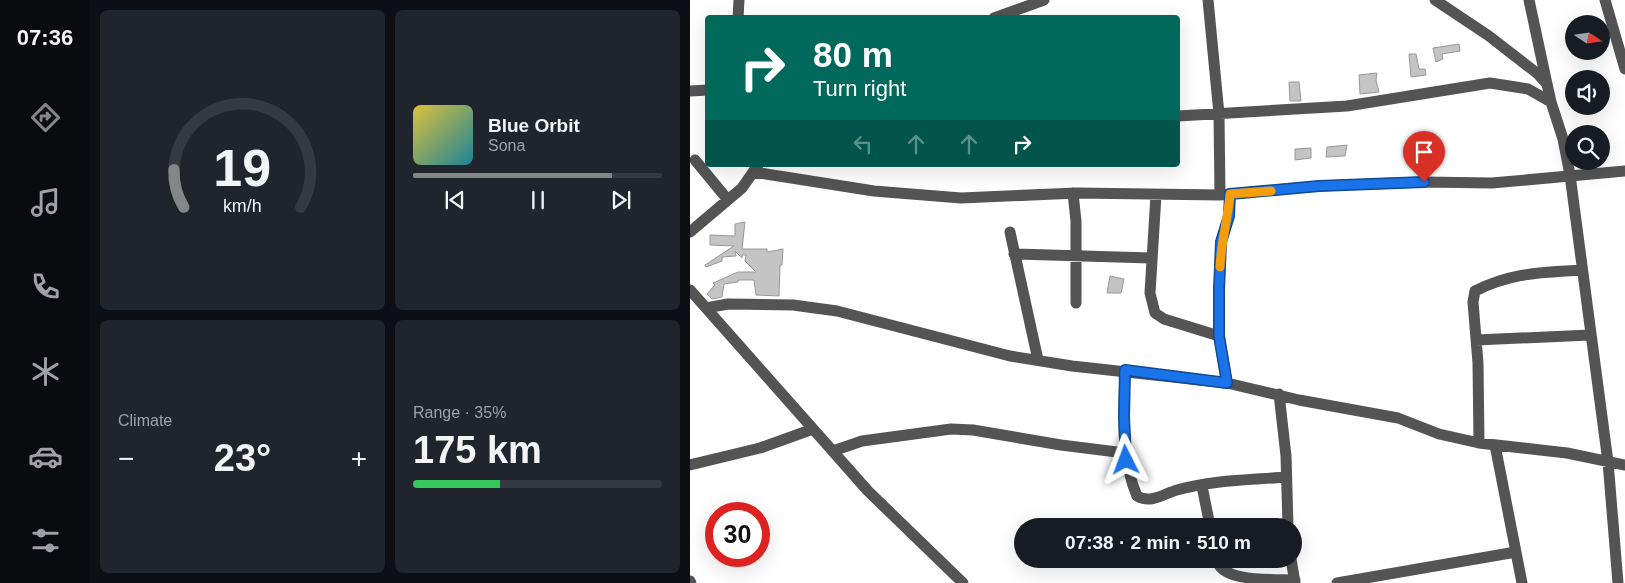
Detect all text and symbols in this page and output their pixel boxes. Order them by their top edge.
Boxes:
north arrow [1565,15,1610,60]
map controls [1565,15,1610,170]
text: 07:36 [17,25,73,50]
icon: right [730,35,795,100]
text: 80 m [813,35,893,74]
button: sound [1565,70,1610,115]
text: Turn right [813,76,906,101]
icon: directions [28,100,63,135]
text: Blue Orbit [488,115,580,136]
button: search [1565,125,1610,170]
icon: left [849,130,877,158]
icon: ahead [902,130,930,158]
icon: ahead [955,130,983,158]
icon: right [1008,130,1036,158]
pin [1403,131,1445,182]
text: Sona [488,137,525,154]
icon: arrive [1410,138,1438,166]
text: 19 [214,139,271,197]
icon: music [28,185,63,220]
icon: previous [441,186,469,214]
icon: pause [524,186,552,214]
icon: next [607,186,635,214]
text: km/h [223,196,262,216]
icon: phone [28,269,63,304]
icon: climate [28,354,63,389]
text: Range · 35% [413,404,506,421]
text: Climate [118,412,172,429]
text: 175 km [413,429,542,471]
position arrow [1099,433,1151,485]
text: 23° [214,437,271,479]
icon: car [28,439,63,474]
text: − [118,443,134,474]
text: + [351,443,367,474]
speed limit sign: 30 [705,502,770,567]
icon: filters [28,523,63,558]
text: 07:38 · 2 min · 510 m [1065,532,1251,553]

